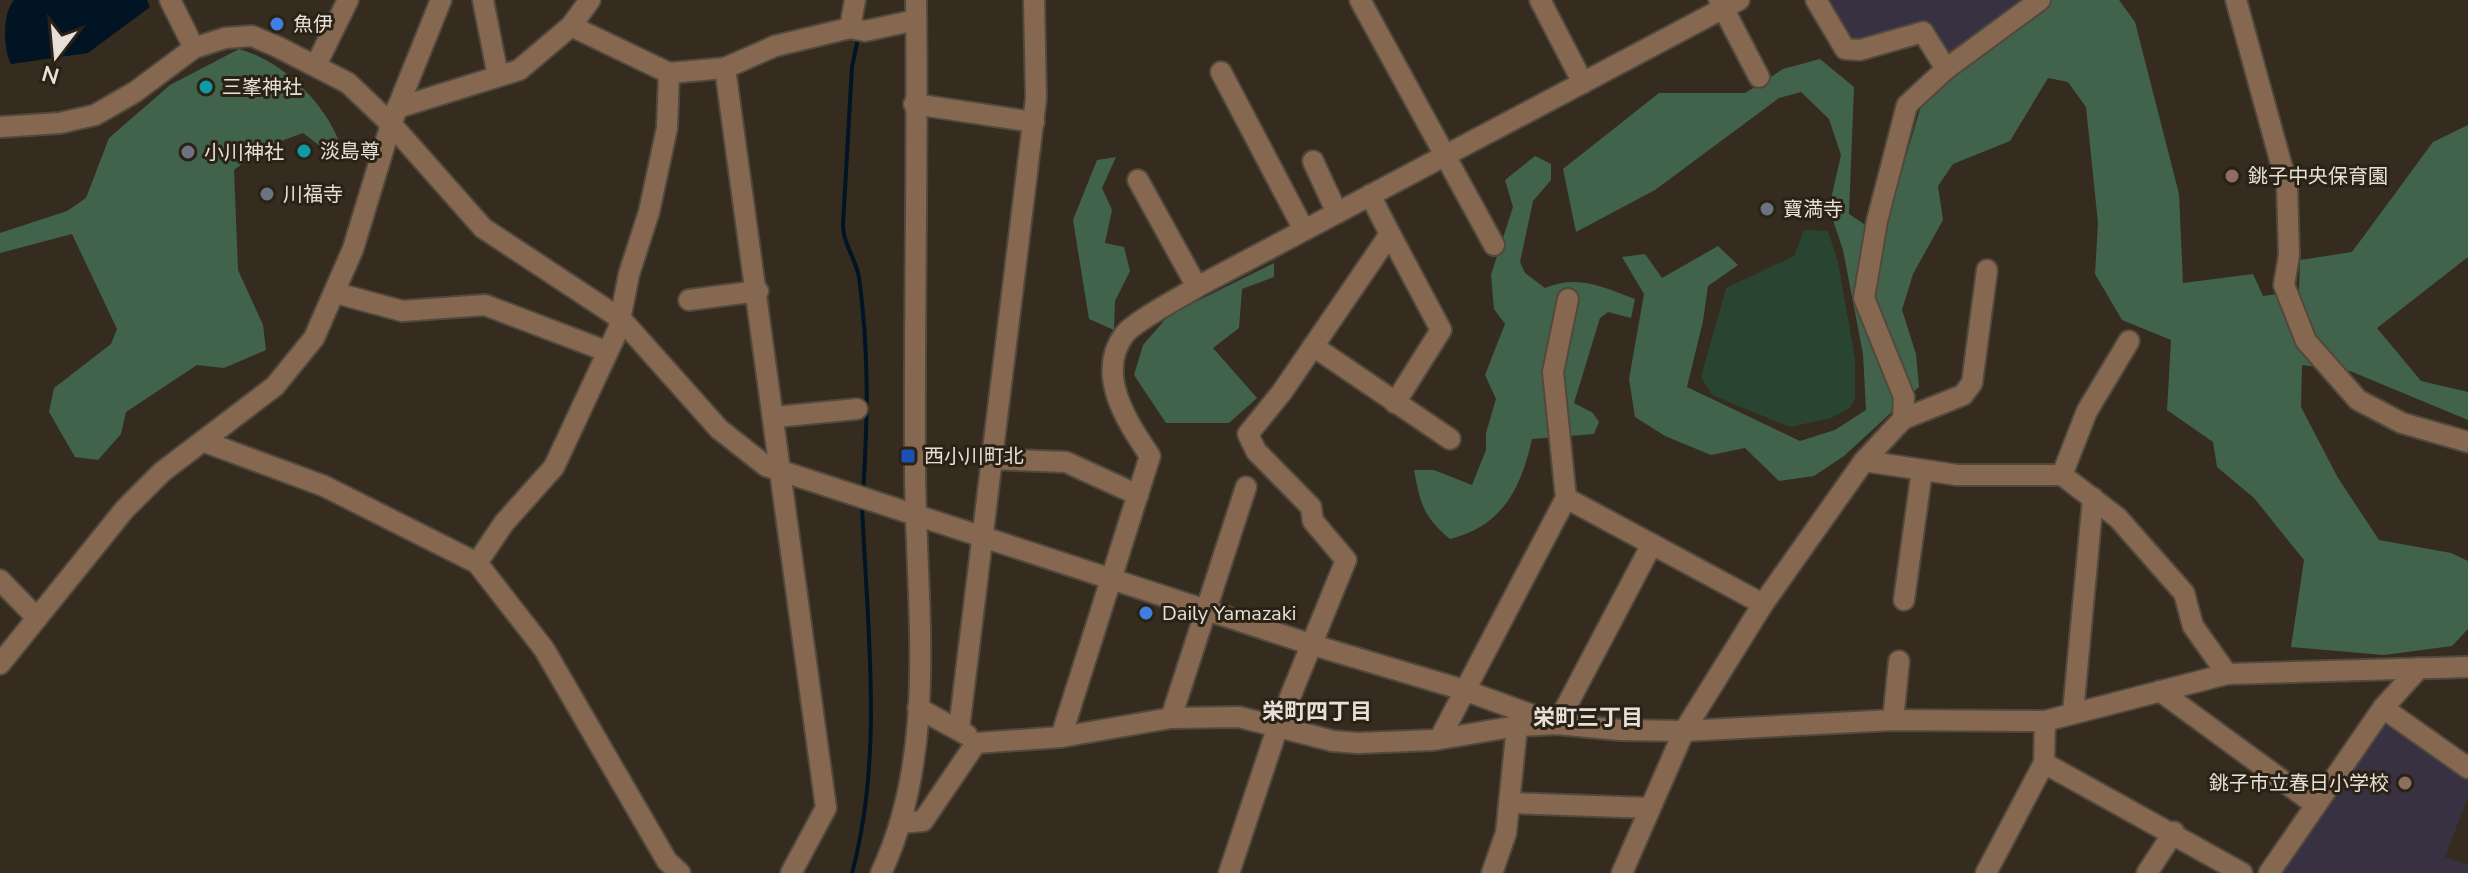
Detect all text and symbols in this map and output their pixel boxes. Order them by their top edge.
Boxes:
place label: 魚伊 [293,11,333,38]
marker: 魚伊 [268,15,286,33]
north arrow [16,16,96,96]
text: N [39,58,63,91]
place label: 三峯神社 [222,74,302,101]
marker: 三峯神社 [197,78,215,96]
place label: 淡島尊 [320,138,380,165]
place label: 小川神社 [204,139,284,166]
marker: 淡島尊 [295,142,313,160]
marker: 小川神社 [179,143,197,161]
place label: 銚子中央保育園 [2248,163,2388,190]
marker: 銚子中央保育園 [2223,167,2241,185]
place label: 川福寺 [283,181,343,208]
marker: 川福寺 [258,185,276,203]
place label: 寶満寺 [1783,196,1843,223]
marker: 寶満寺 [1758,200,1776,218]
place label: 西小川町北 [924,443,1024,470]
marker: 西小川町北 [899,447,917,465]
place label: Daily Yamazaki [1162,600,1296,627]
marker: Daily Yamazaki [1137,604,1155,622]
district label: 栄町四丁目 [1262,697,1372,727]
district label: 栄町三丁目 [1533,703,1643,733]
place label: 銚子市立春日小学校 [2209,770,2389,797]
marker: 銚子市立春日小学校 [2396,774,2414,792]

